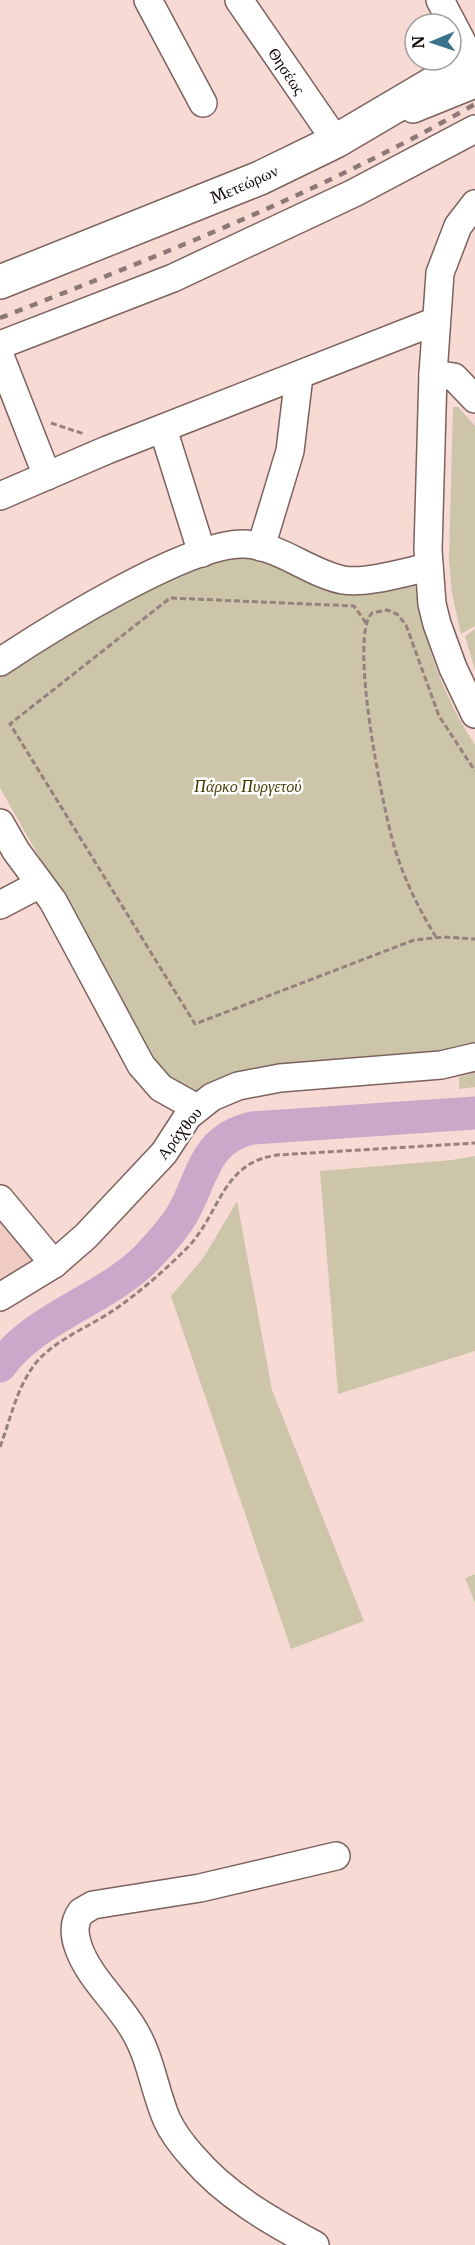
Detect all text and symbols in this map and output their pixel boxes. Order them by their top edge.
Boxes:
north arrow [403,12,463,72]
text: N [408,35,428,49]
street label: Θησέως [264,44,310,99]
street label: Μετεώρων [207,160,281,208]
park label: Πάρκο Πυργετού [194,776,302,796]
street label: Αράχθου [152,1103,206,1163]

